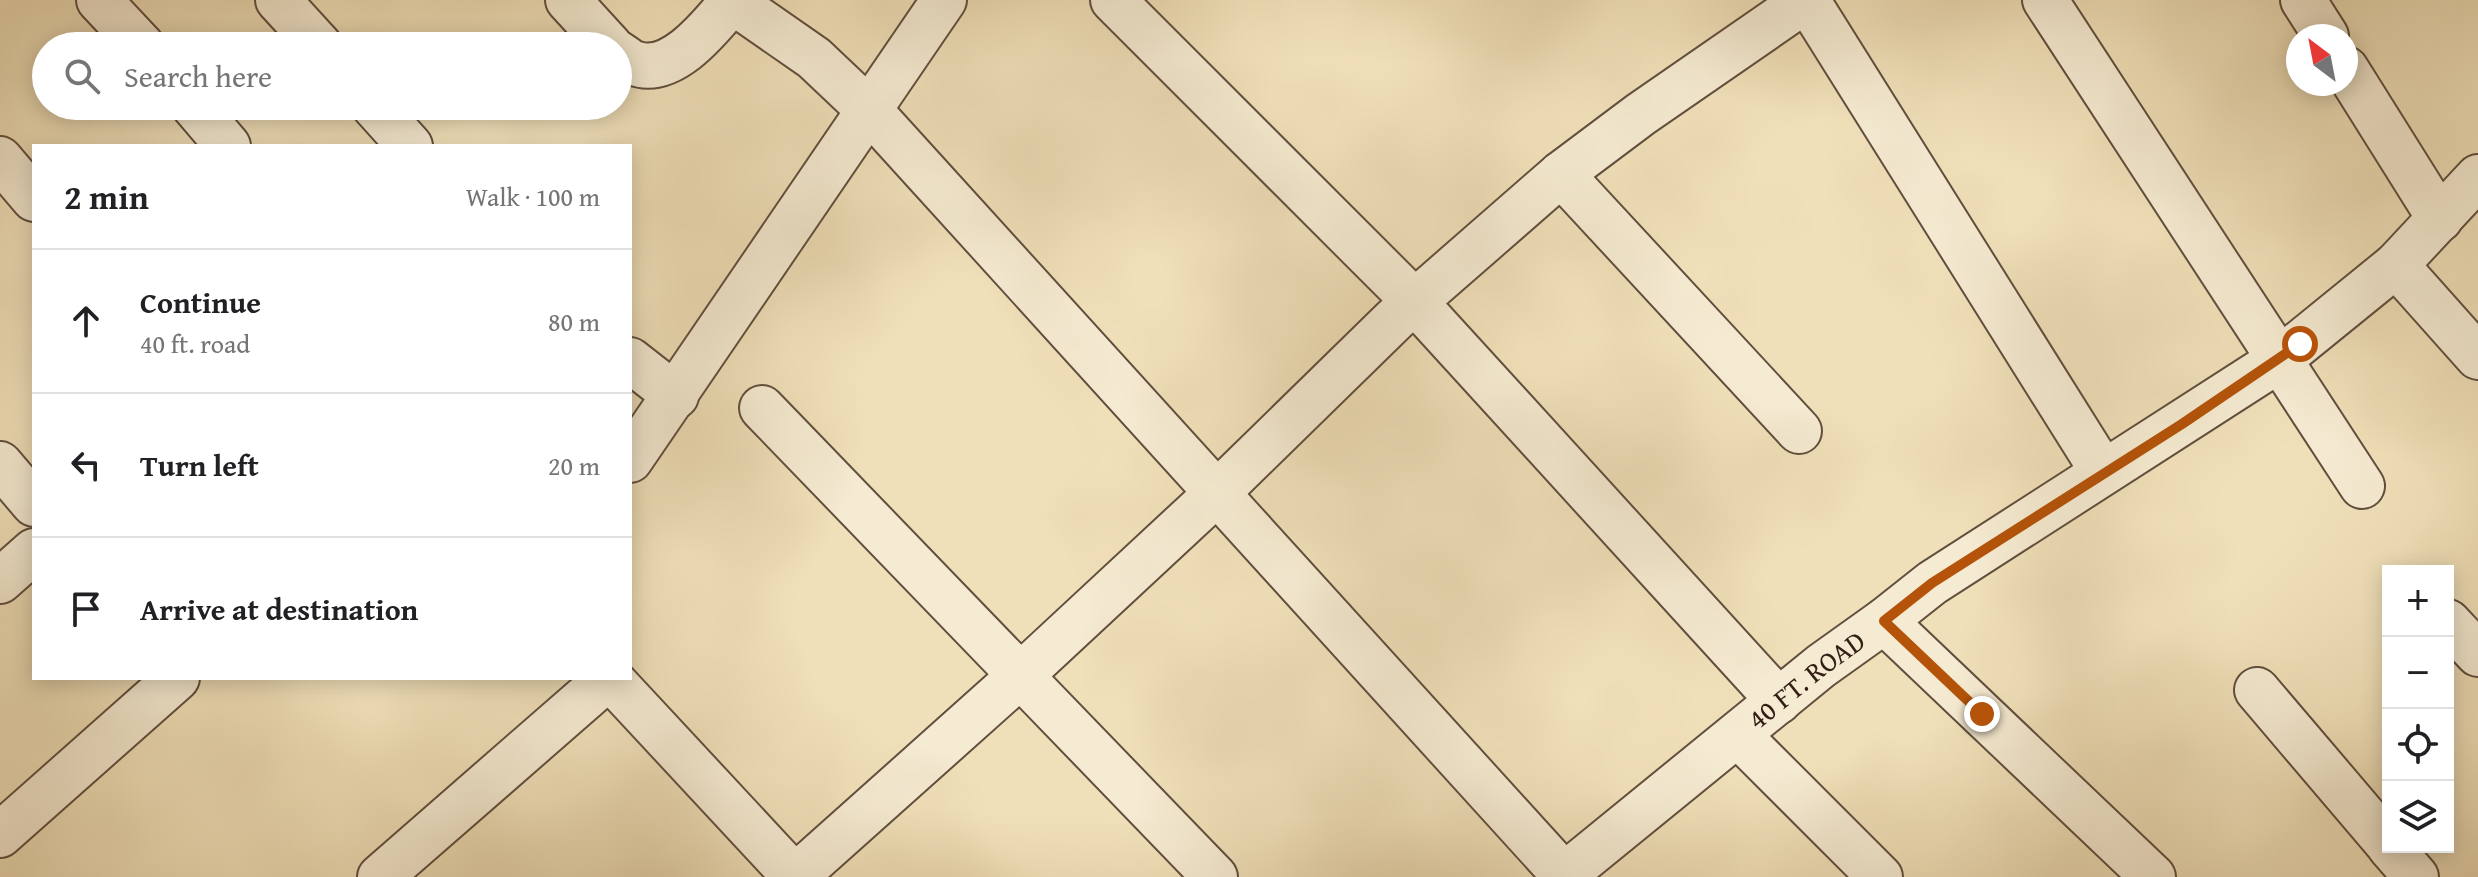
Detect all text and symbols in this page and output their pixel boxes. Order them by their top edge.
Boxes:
north arrow [2286,24,2358,96]
search box [32,32,632,120]
icon: search [60,54,104,98]
text: Search here [124,54,272,98]
text: 2 min [64,172,149,221]
text: Walk · 100 m [466,177,600,216]
text: Continue [140,280,261,324]
icon: ahead [64,299,108,343]
text: 80 m [548,302,600,341]
text: 40 ft. road [140,324,250,363]
route start [2282,326,2318,362]
icon: left [64,443,108,487]
text: Turn left [140,443,259,487]
text: 20 m [548,446,600,485]
map controls [2382,565,2454,853]
button: + [2382,565,2454,637]
icon: arrive [64,587,108,631]
text: Arrive at destination [140,587,418,631]
street label: 40 FT. ROAD [1738,620,1873,738]
button: − [2382,637,2454,709]
route end [1964,696,2000,732]
button: locate [2382,709,2454,781]
button: layers [2382,781,2454,853]

